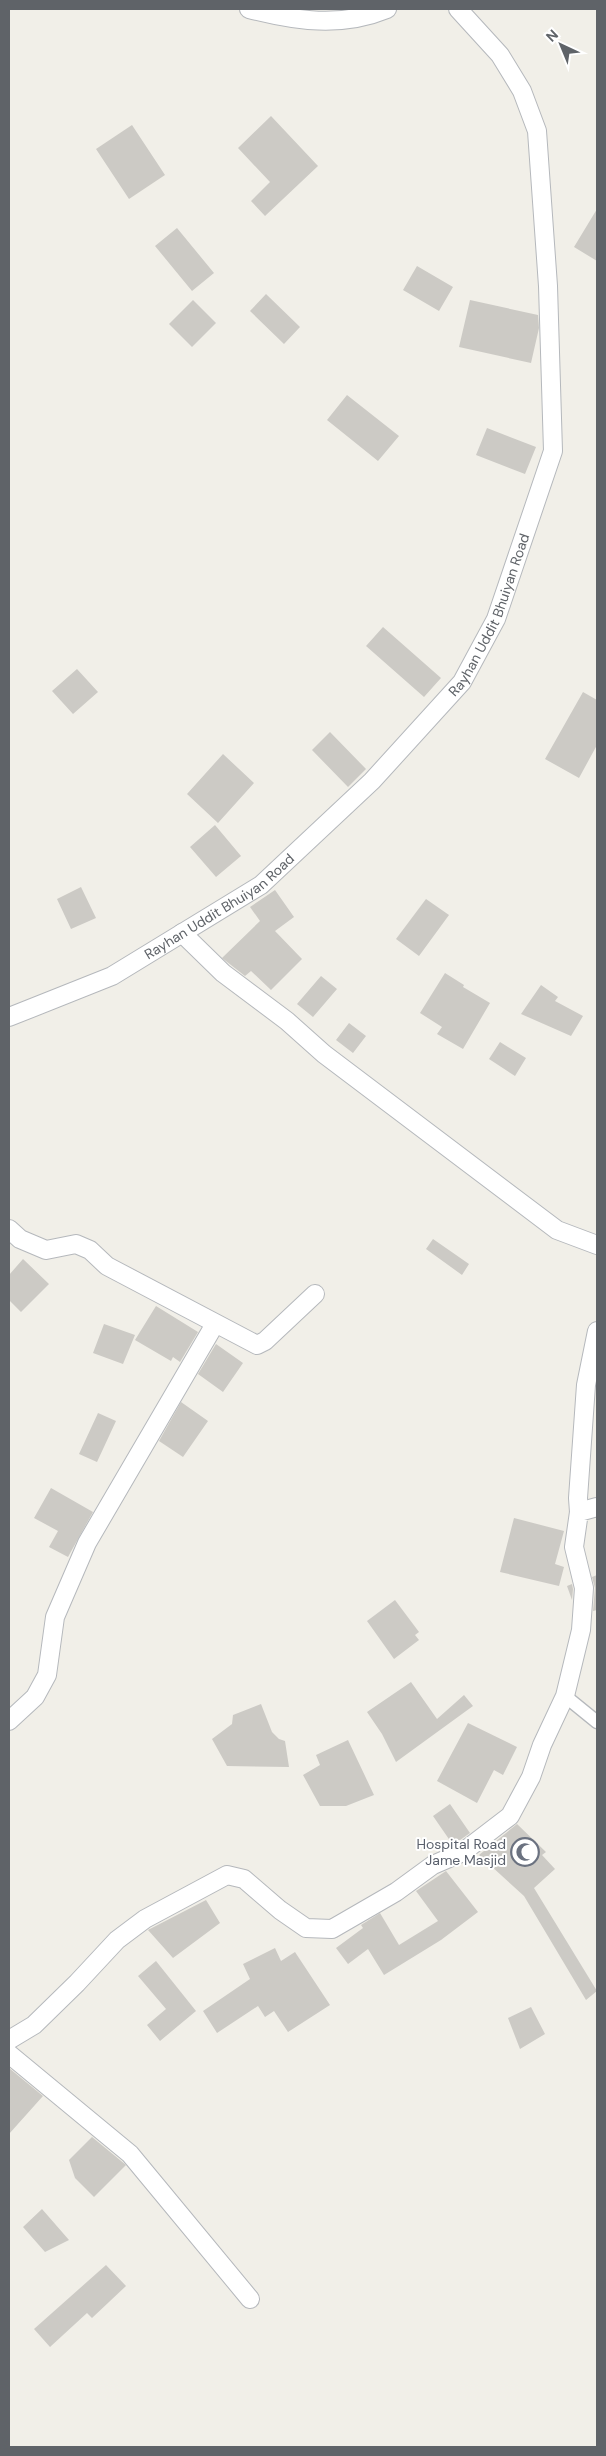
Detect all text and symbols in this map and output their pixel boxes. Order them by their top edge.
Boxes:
north arrow [536,20,586,70]
text: N [542,26,562,46]
street label: Rayhan Uddit Bhuiyan Road [445,531,533,700]
street label: Rayhan Uddit Bhuiyan Road [141,850,298,963]
place label: Hospital Road Jame Masjid [416,1835,506,1869]
mosque icon: Hospital Road Jame Masjid [510,1837,540,1867]

